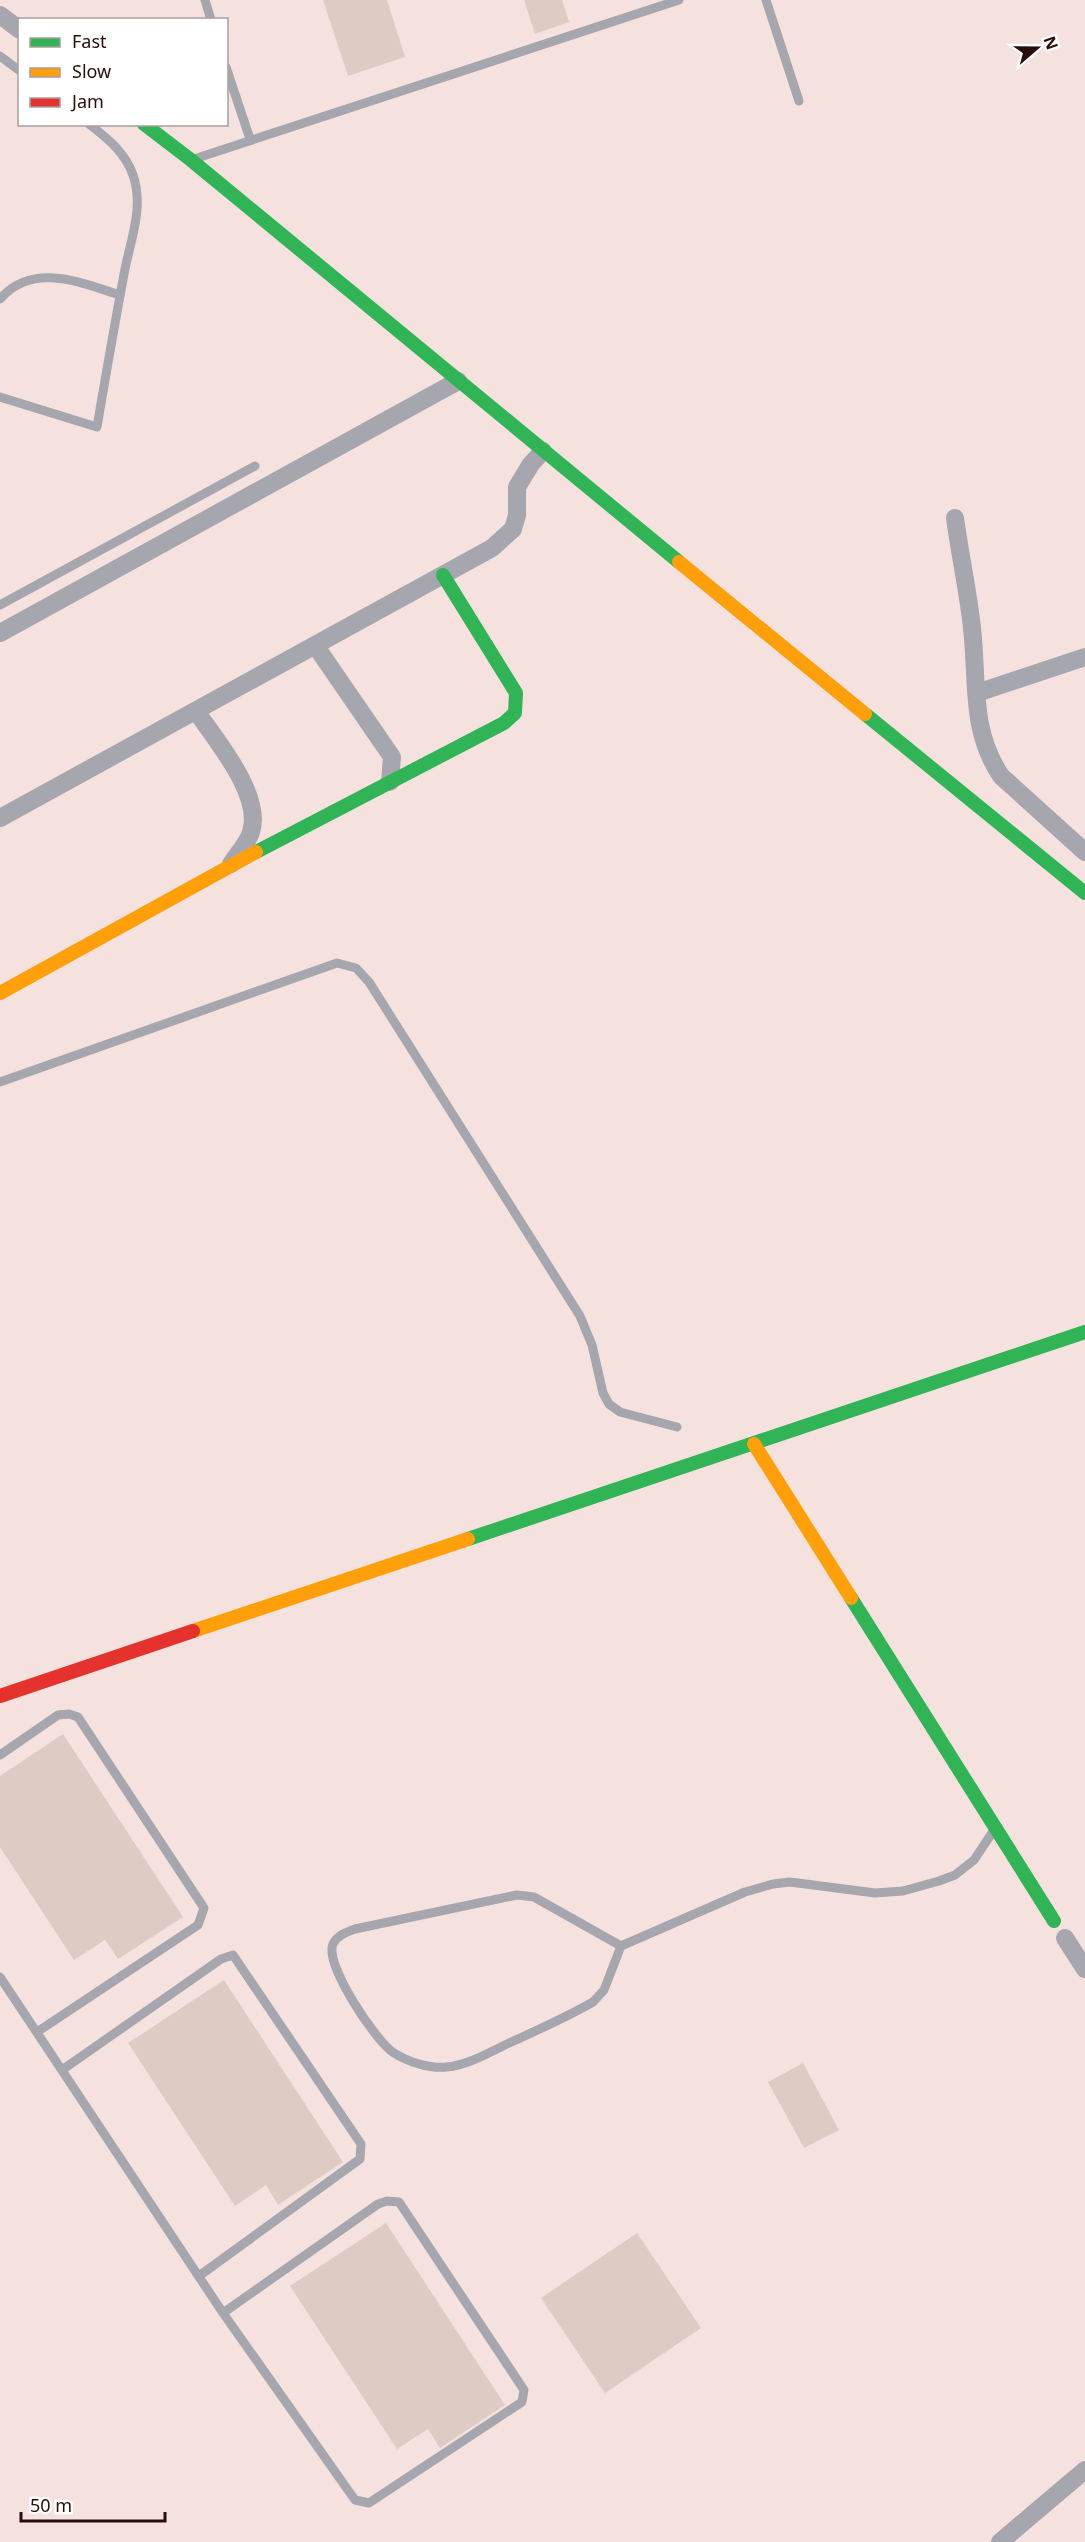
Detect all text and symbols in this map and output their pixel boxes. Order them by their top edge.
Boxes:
legend [18,18,228,126]
north arrow [1007,18,1067,78]
text: Fast [72,29,107,53]
text: N [1039,33,1064,53]
text: Slow [72,59,111,83]
text: Jam [70,89,104,113]
scale bar [21,2485,165,2523]
text: 50 m [30,2493,72,2517]

